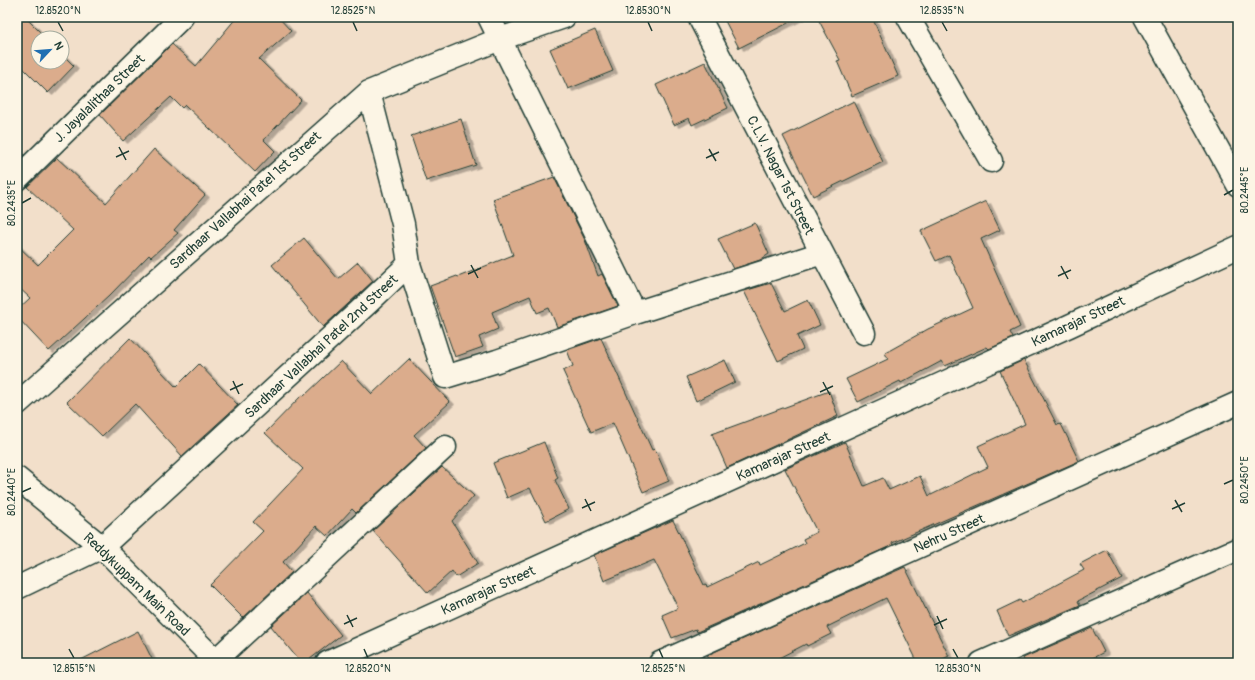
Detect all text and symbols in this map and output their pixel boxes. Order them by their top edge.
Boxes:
text: 12.8520°N [35,5,81,17]
text: 12.8525°N [331,5,375,17]
text: 12.8530°N [625,5,671,17]
text: 12.8535°N [920,5,964,17]
north arrow [30,30,70,70]
text: N [51,40,66,53]
street label: J. Jayalalithaa Street [50,50,149,146]
street label: C.L.V. Nagar 1st Street [743,113,818,238]
street label: Sardhaar Vallabhai Patel 1st Street [166,128,325,273]
text: 80.2445°E [1239,167,1251,213]
text: 80.2435°E [6,180,18,226]
street label: Sardhaar Vallabhai Patel 2nd Street [241,271,402,422]
street label: Kamarajar Street [1029,292,1128,351]
street label: Kamarajar Street [734,428,833,485]
text: 80.2450°E [1239,456,1251,504]
text: 80.2440°E [6,468,18,516]
street label: Nehru Street [911,510,988,557]
street label: Reddykuppam Main Road [80,529,194,640]
street label: Kamarajar Street [439,562,538,619]
text: 12.8515°N [53,663,96,675]
text: 12.8520°N [345,663,391,675]
text: 12.8525°N [641,663,685,675]
text: 12.8530°N [935,663,981,675]

